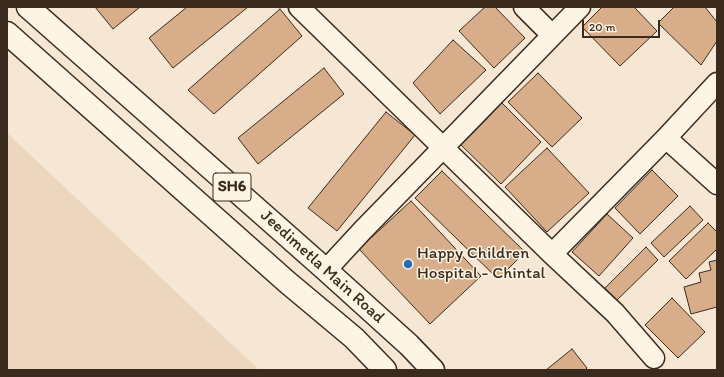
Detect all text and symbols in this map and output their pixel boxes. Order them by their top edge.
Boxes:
scale bar [584,12,662,38]
text: 20 m [589,20,616,34]
road number: SH6 [213,173,251,201]
street label: Jeedimetla Main Road [256,206,388,328]
place label: Happy Children Hospital - Chintal [417,244,545,284]
marker: Happy Children Hospital - Chintal [402,258,414,270]

